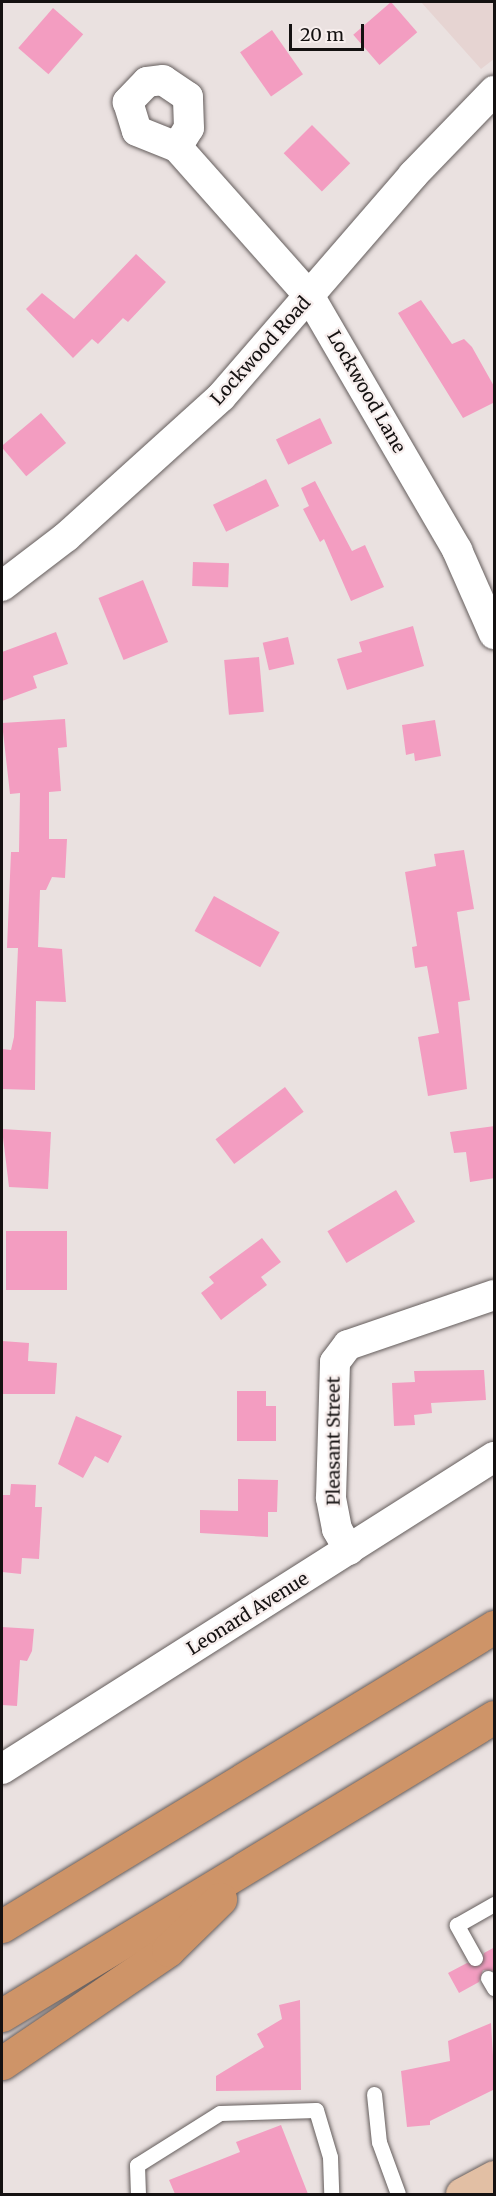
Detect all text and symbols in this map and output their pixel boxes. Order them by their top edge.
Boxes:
scale bar [292,12,367,50]
text: 20 m [300,23,344,46]
street label: Lockwood Road [207,292,315,410]
street label: Lockwood Lane [322,327,410,457]
street label: Pleasant Street [323,1376,345,1506]
street label: Leonard Avenue [183,1568,313,1660]

